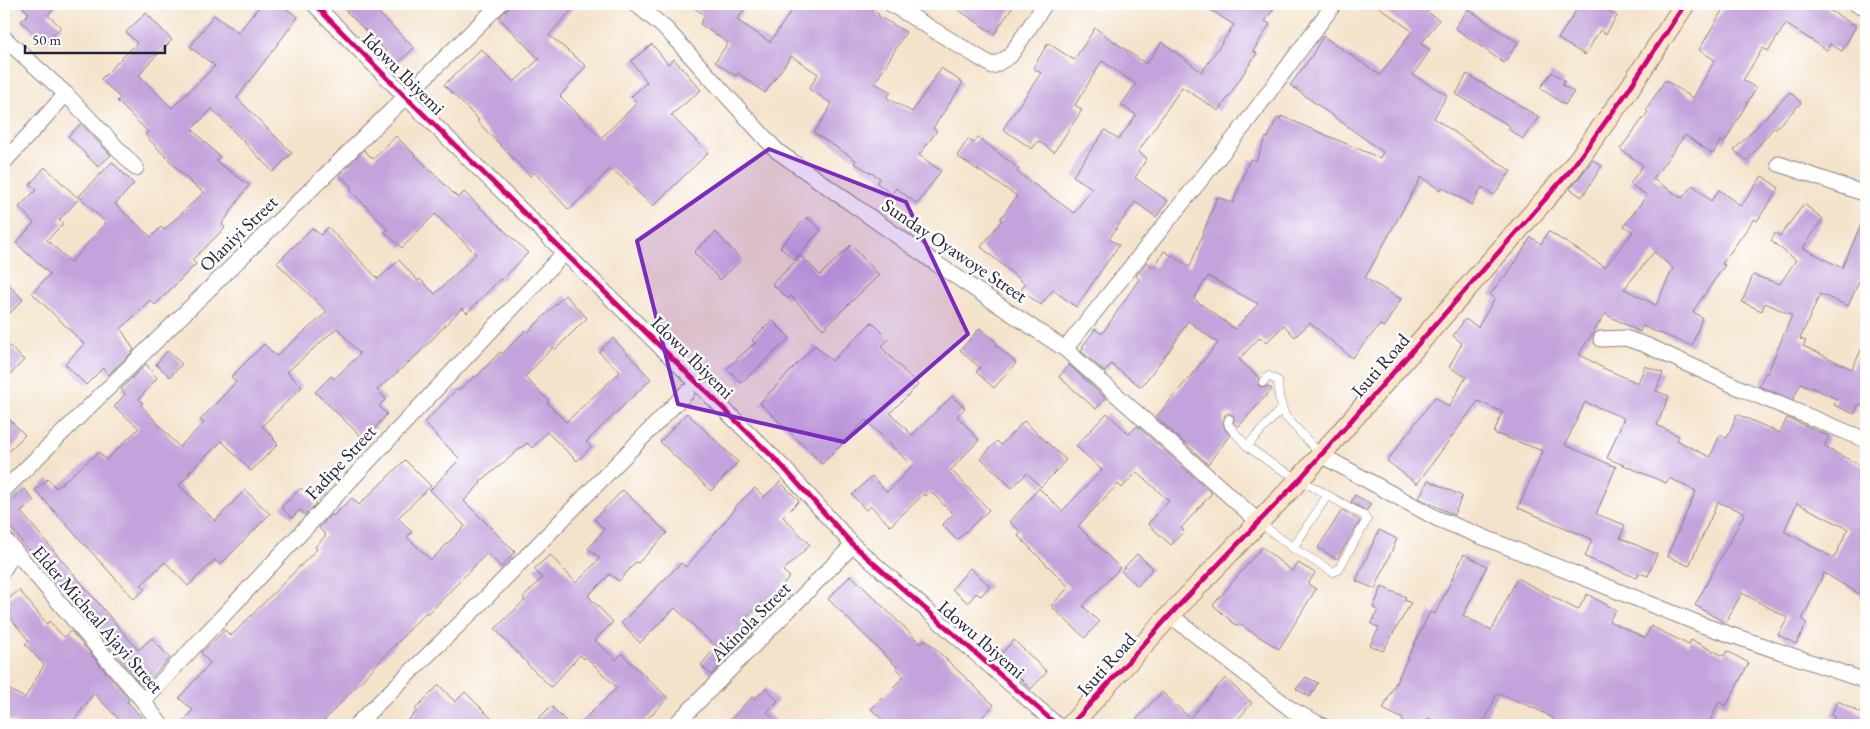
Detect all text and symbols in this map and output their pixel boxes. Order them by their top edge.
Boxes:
scale bar [25,22,165,54]
street label: Idowu Ibiyemi [357,26,451,120]
text: 50 m [32,30,61,49]
street label: Olaniyi Street [194,190,283,277]
street label: Sunday Oyawoye Street [877,193,1032,308]
street label: Idowu Ibiyemi [646,310,740,404]
street label: Isuti Road [1346,328,1415,403]
street label: Fadipe Street [299,419,382,505]
street label: Elder Micheal Ajayi Street [26,540,169,699]
street label: Akinola Street [704,576,796,668]
street label: Idowu Ibiyemi [933,595,1031,684]
street label: Isuti Road [1071,627,1142,701]

